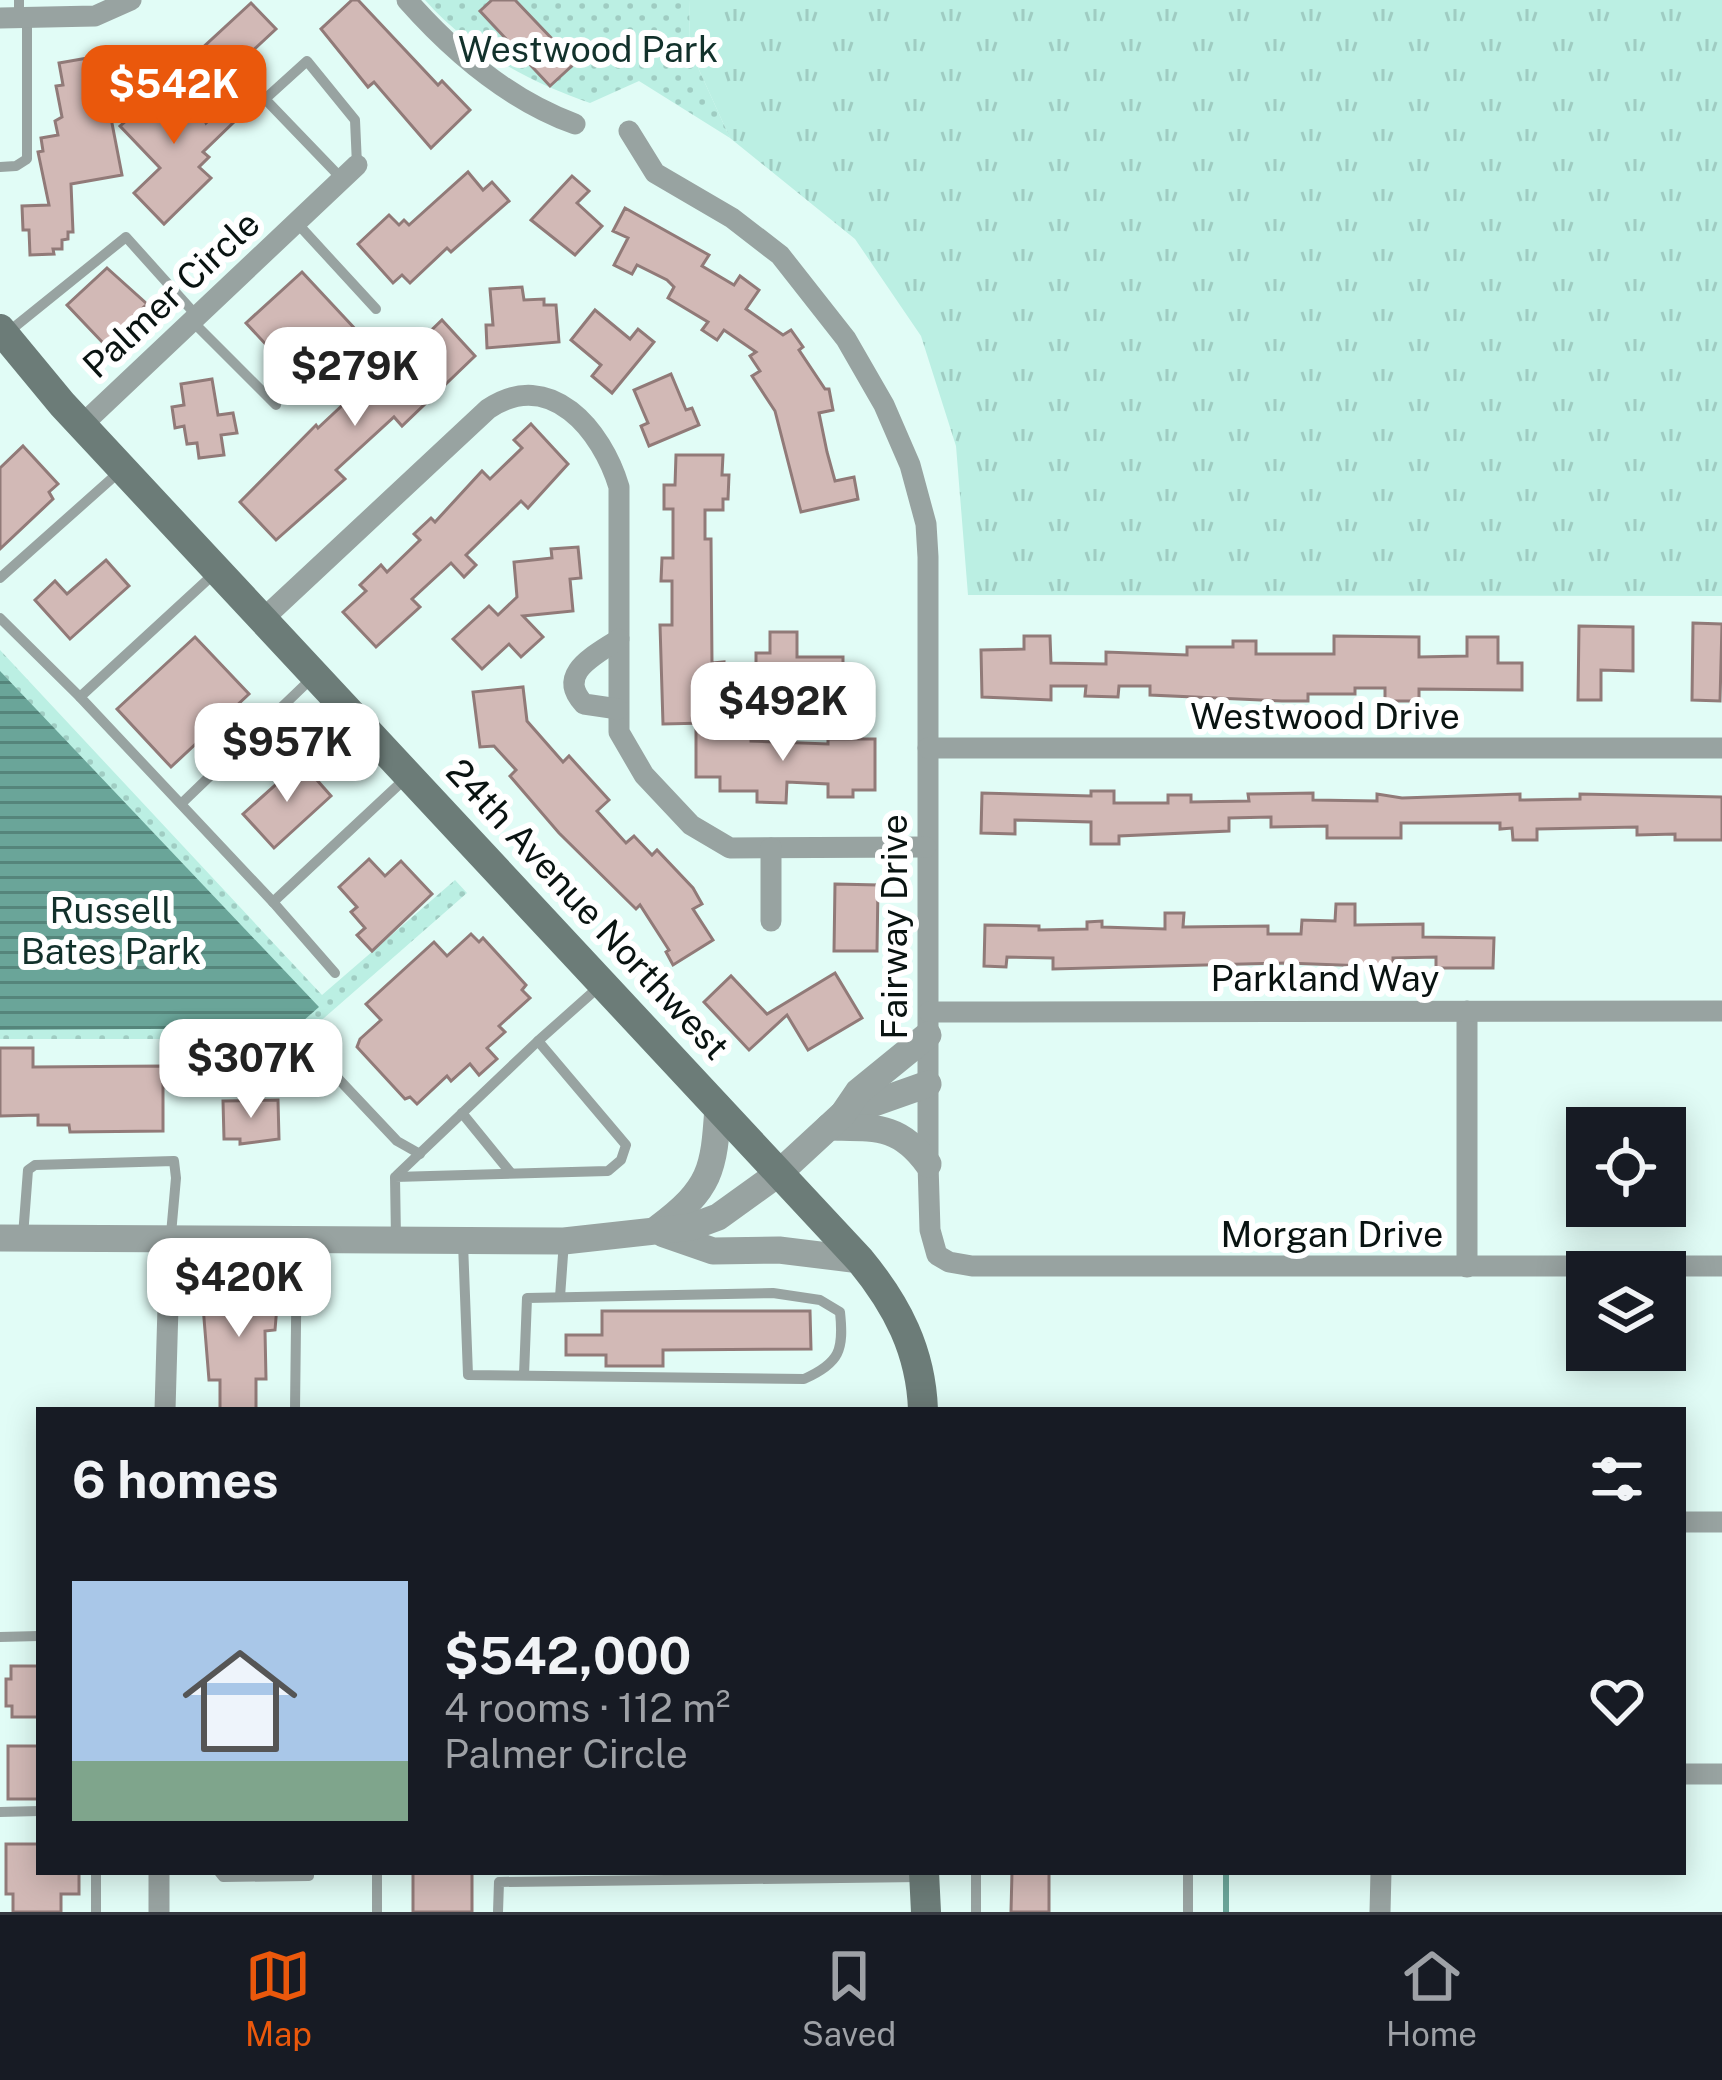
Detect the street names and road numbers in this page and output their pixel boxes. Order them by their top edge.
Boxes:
street label: Palmer Circle [74,202,268,386]
street label: Westwood Drive [1190,695,1460,737]
street label: 24th Avenue Northwest [438,750,738,1068]
street label: Fairway Drive [873,814,915,1040]
street label: Parkland Way [1211,957,1439,999]
street label: Morgan Drive [1221,1213,1443,1255]

